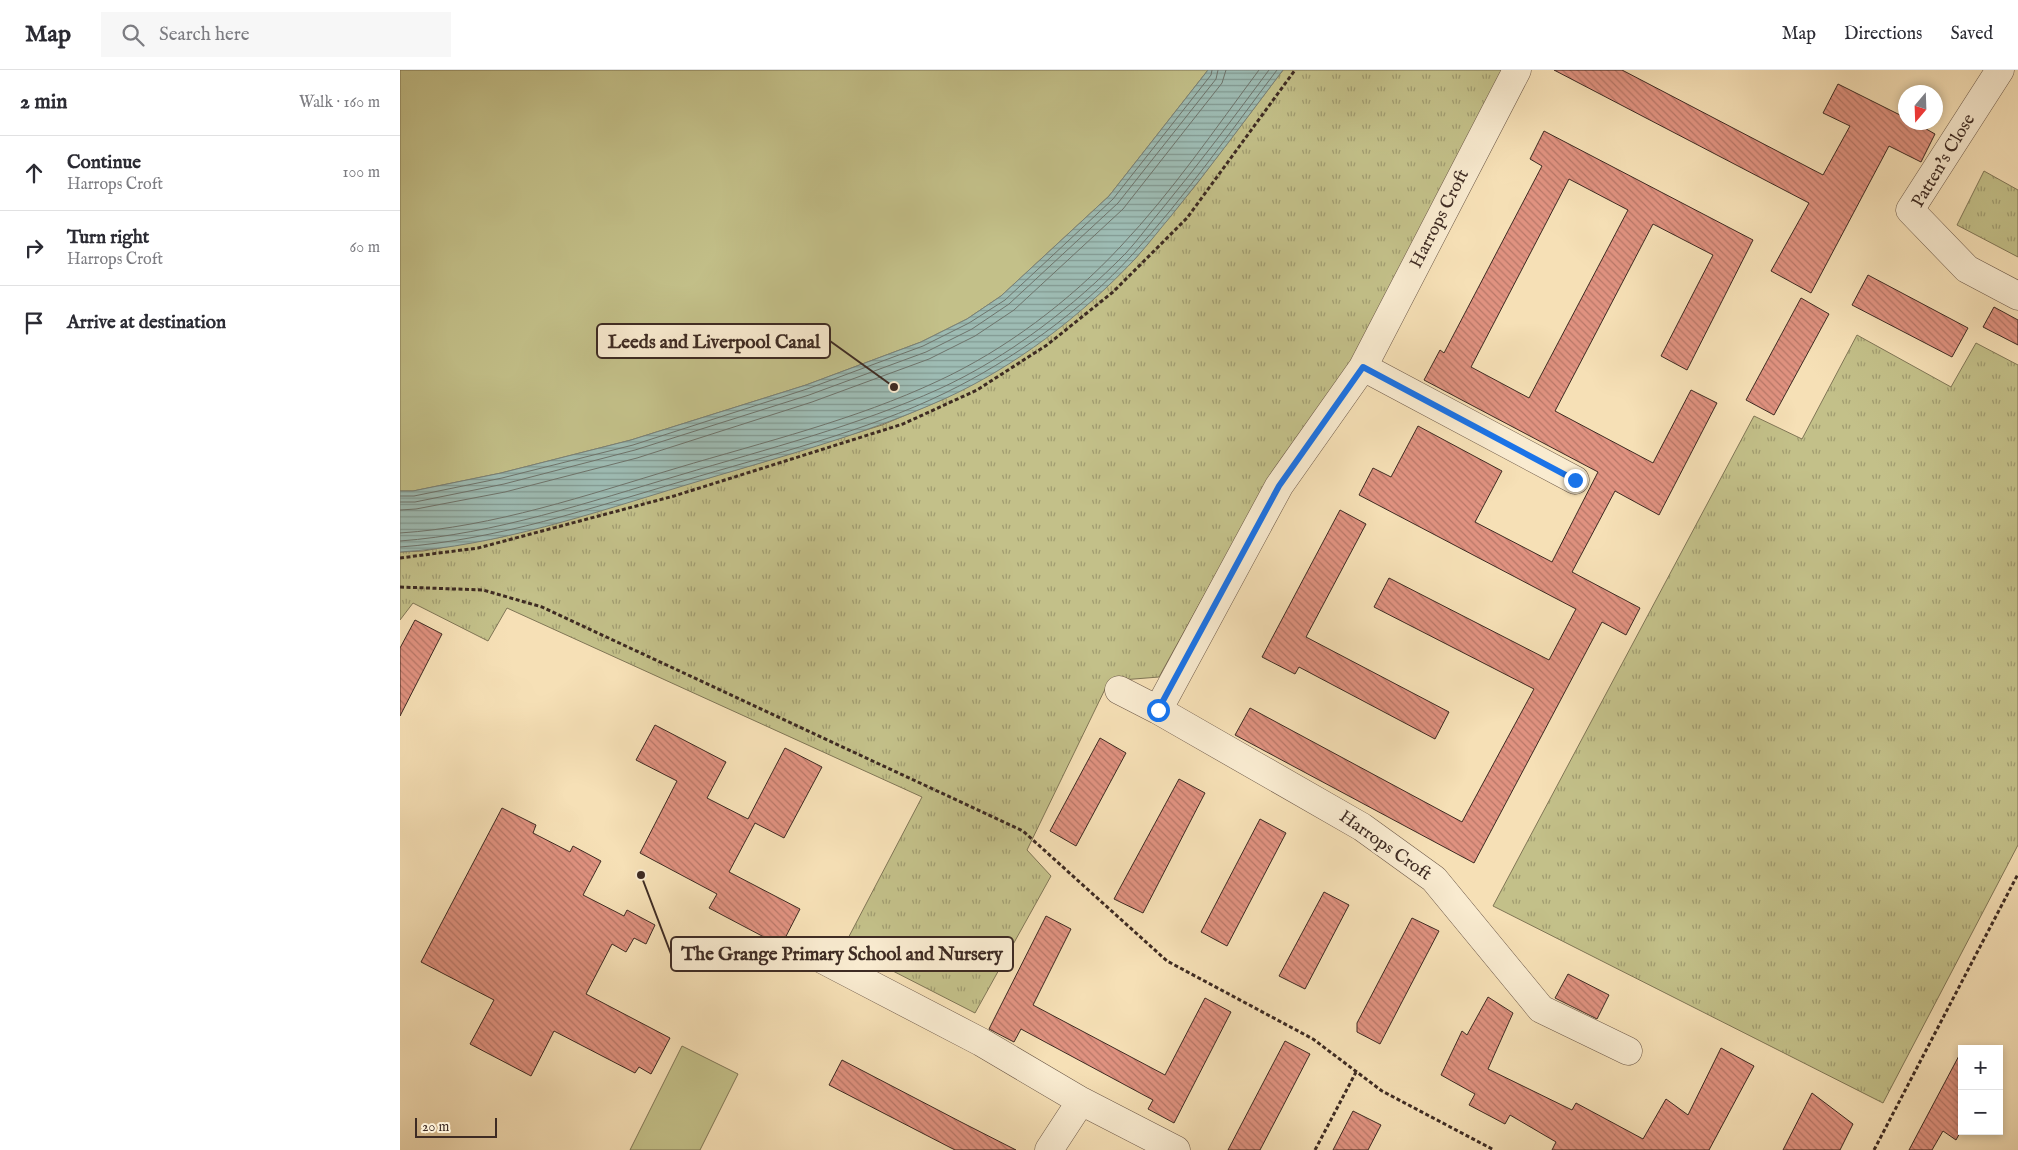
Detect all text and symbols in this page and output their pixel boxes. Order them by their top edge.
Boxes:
search box [101,12,451,57]
text: Map [25,19,71,50]
icon: search [119,21,147,49]
text: Search here [159,23,250,47]
text: Map [1782,23,1816,46]
text: Directions [1844,23,1922,46]
text: Saved [1950,23,1993,46]
north arrow [1898,85,1943,130]
text: 2 min [20,89,67,116]
text: Walk · 160 m [299,93,380,113]
street label: Patten's Close [1907,110,1981,212]
text: Continue [67,151,141,175]
icon: ahead [20,159,48,187]
text: 100 m [343,163,380,183]
street label: Harrops Croft [1405,166,1475,272]
text: Harrops Croft [67,175,163,195]
text: Turn right [67,226,149,250]
icon: right [20,234,48,262]
text: 60 m [350,238,380,258]
text: Harrops Croft [67,250,163,270]
icon: arrive [20,309,48,337]
text: Arrive at destination [67,311,226,335]
callout: Leeds and Liverpool Canal [597,324,830,358]
text: Leeds and Liverpool Canal [608,331,821,355]
route end [1564,469,1587,492]
route start [1147,699,1170,722]
street label: Harrops Croft [1334,806,1436,886]
callout: The Grange Primary School and Nursery [671,937,1013,971]
text: The Grange Primary School and Nursery [680,943,1003,967]
map controls [1958,1045,2003,1135]
button: + [1958,1045,2003,1090]
button: − [1958,1090,2003,1135]
scale bar [415,1115,498,1138]
text: 20 m [422,1118,449,1136]

